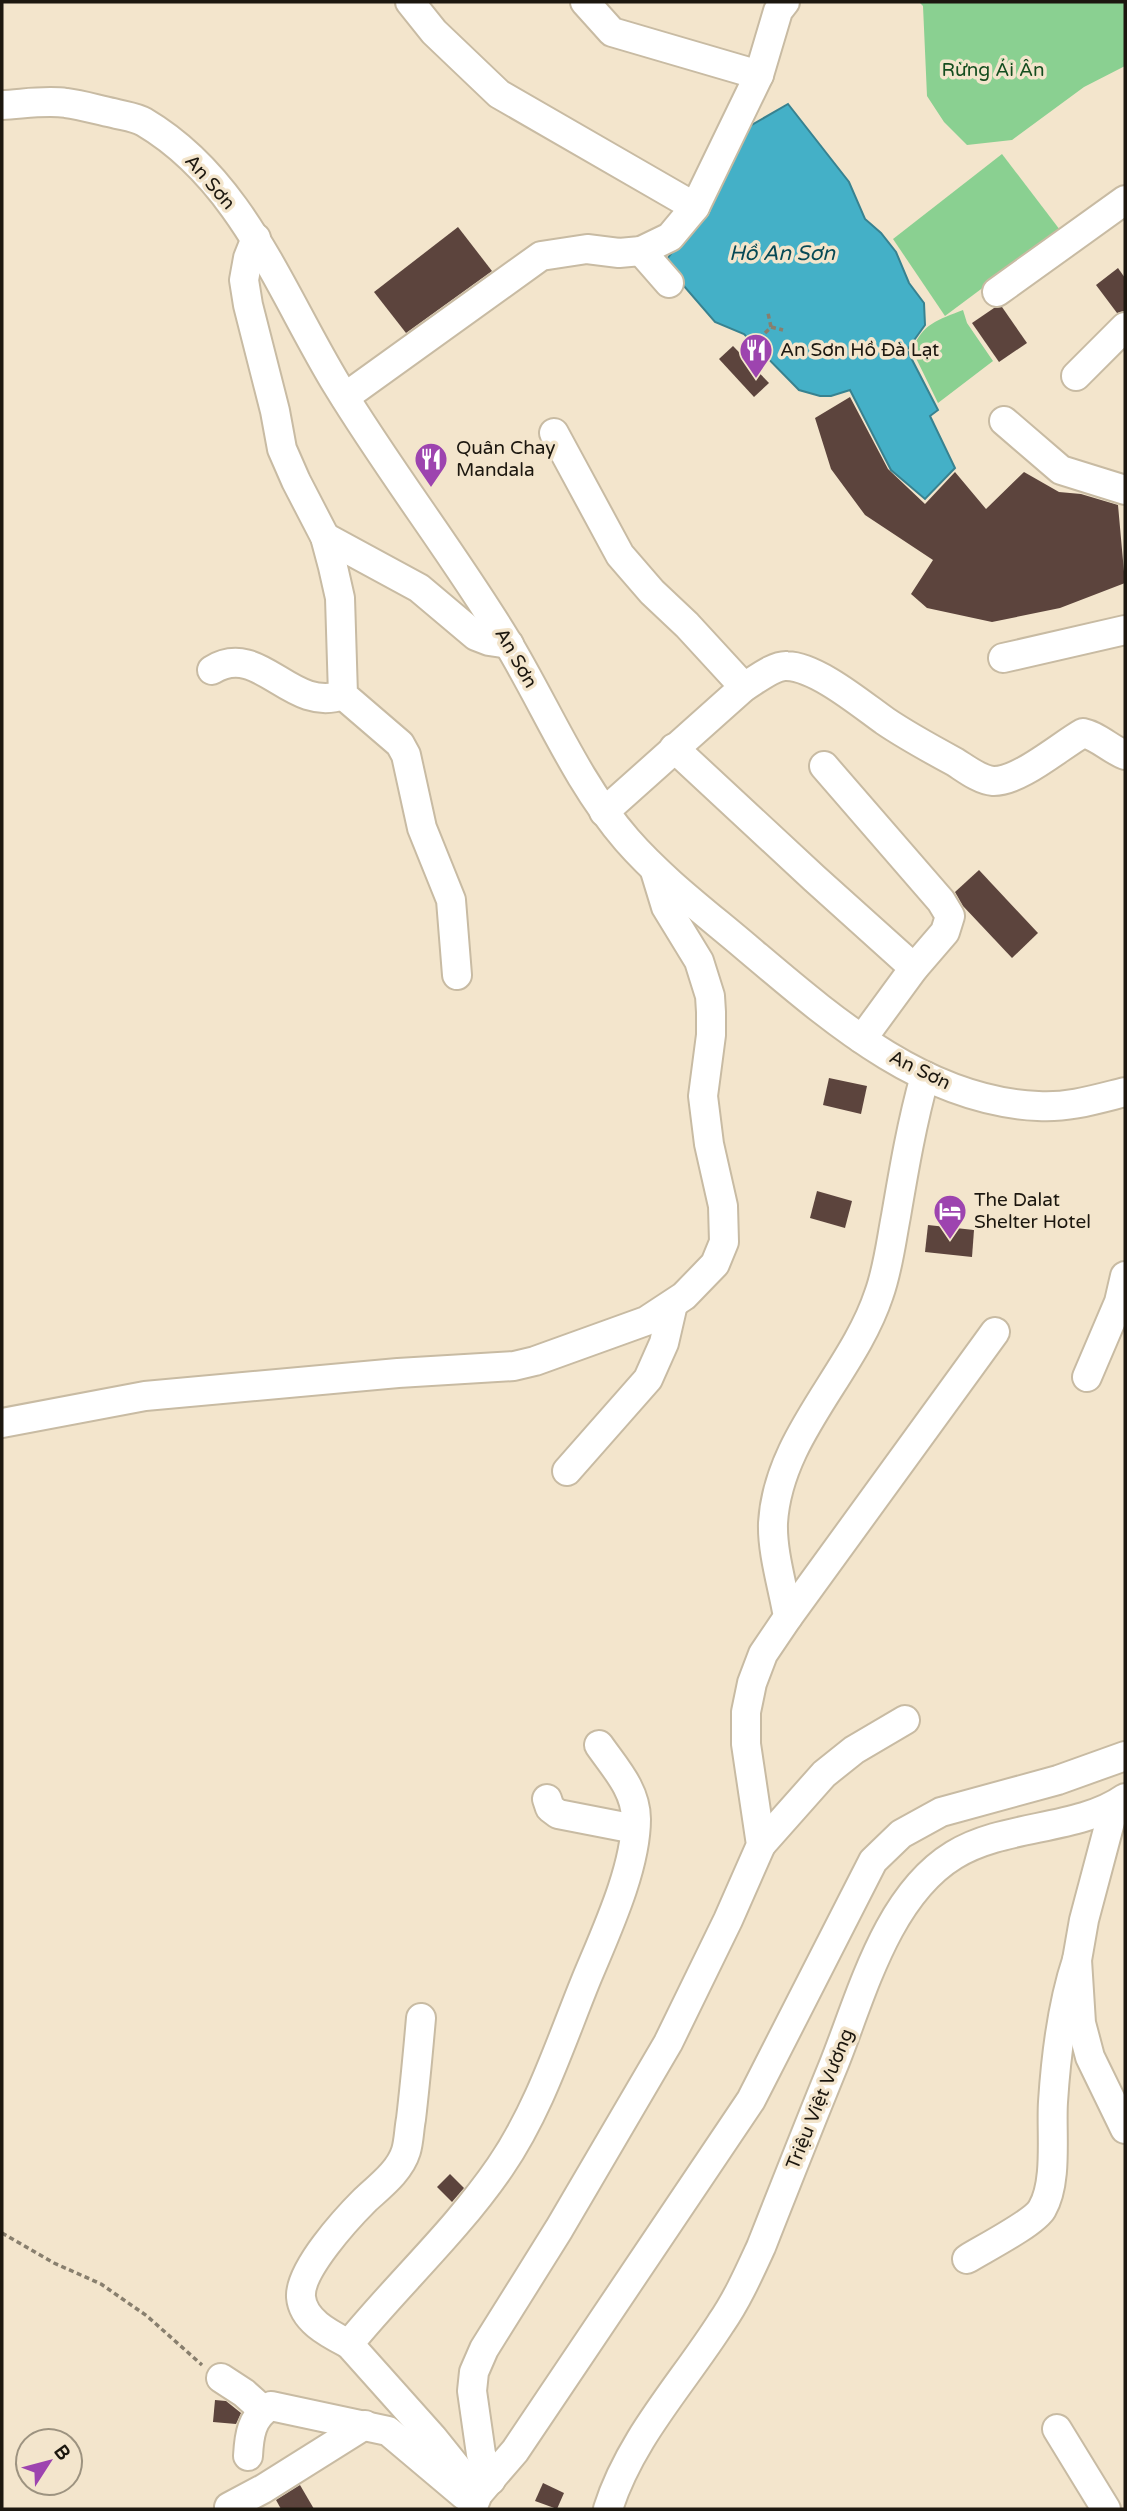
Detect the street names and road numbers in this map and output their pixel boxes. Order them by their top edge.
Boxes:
street label: An Sơn [180,150,240,214]
street label: An Sơn [490,624,542,692]
street label: An Sơn [886,1046,954,1094]
street label: Triệu Việt Vương [782,2025,858,2173]

